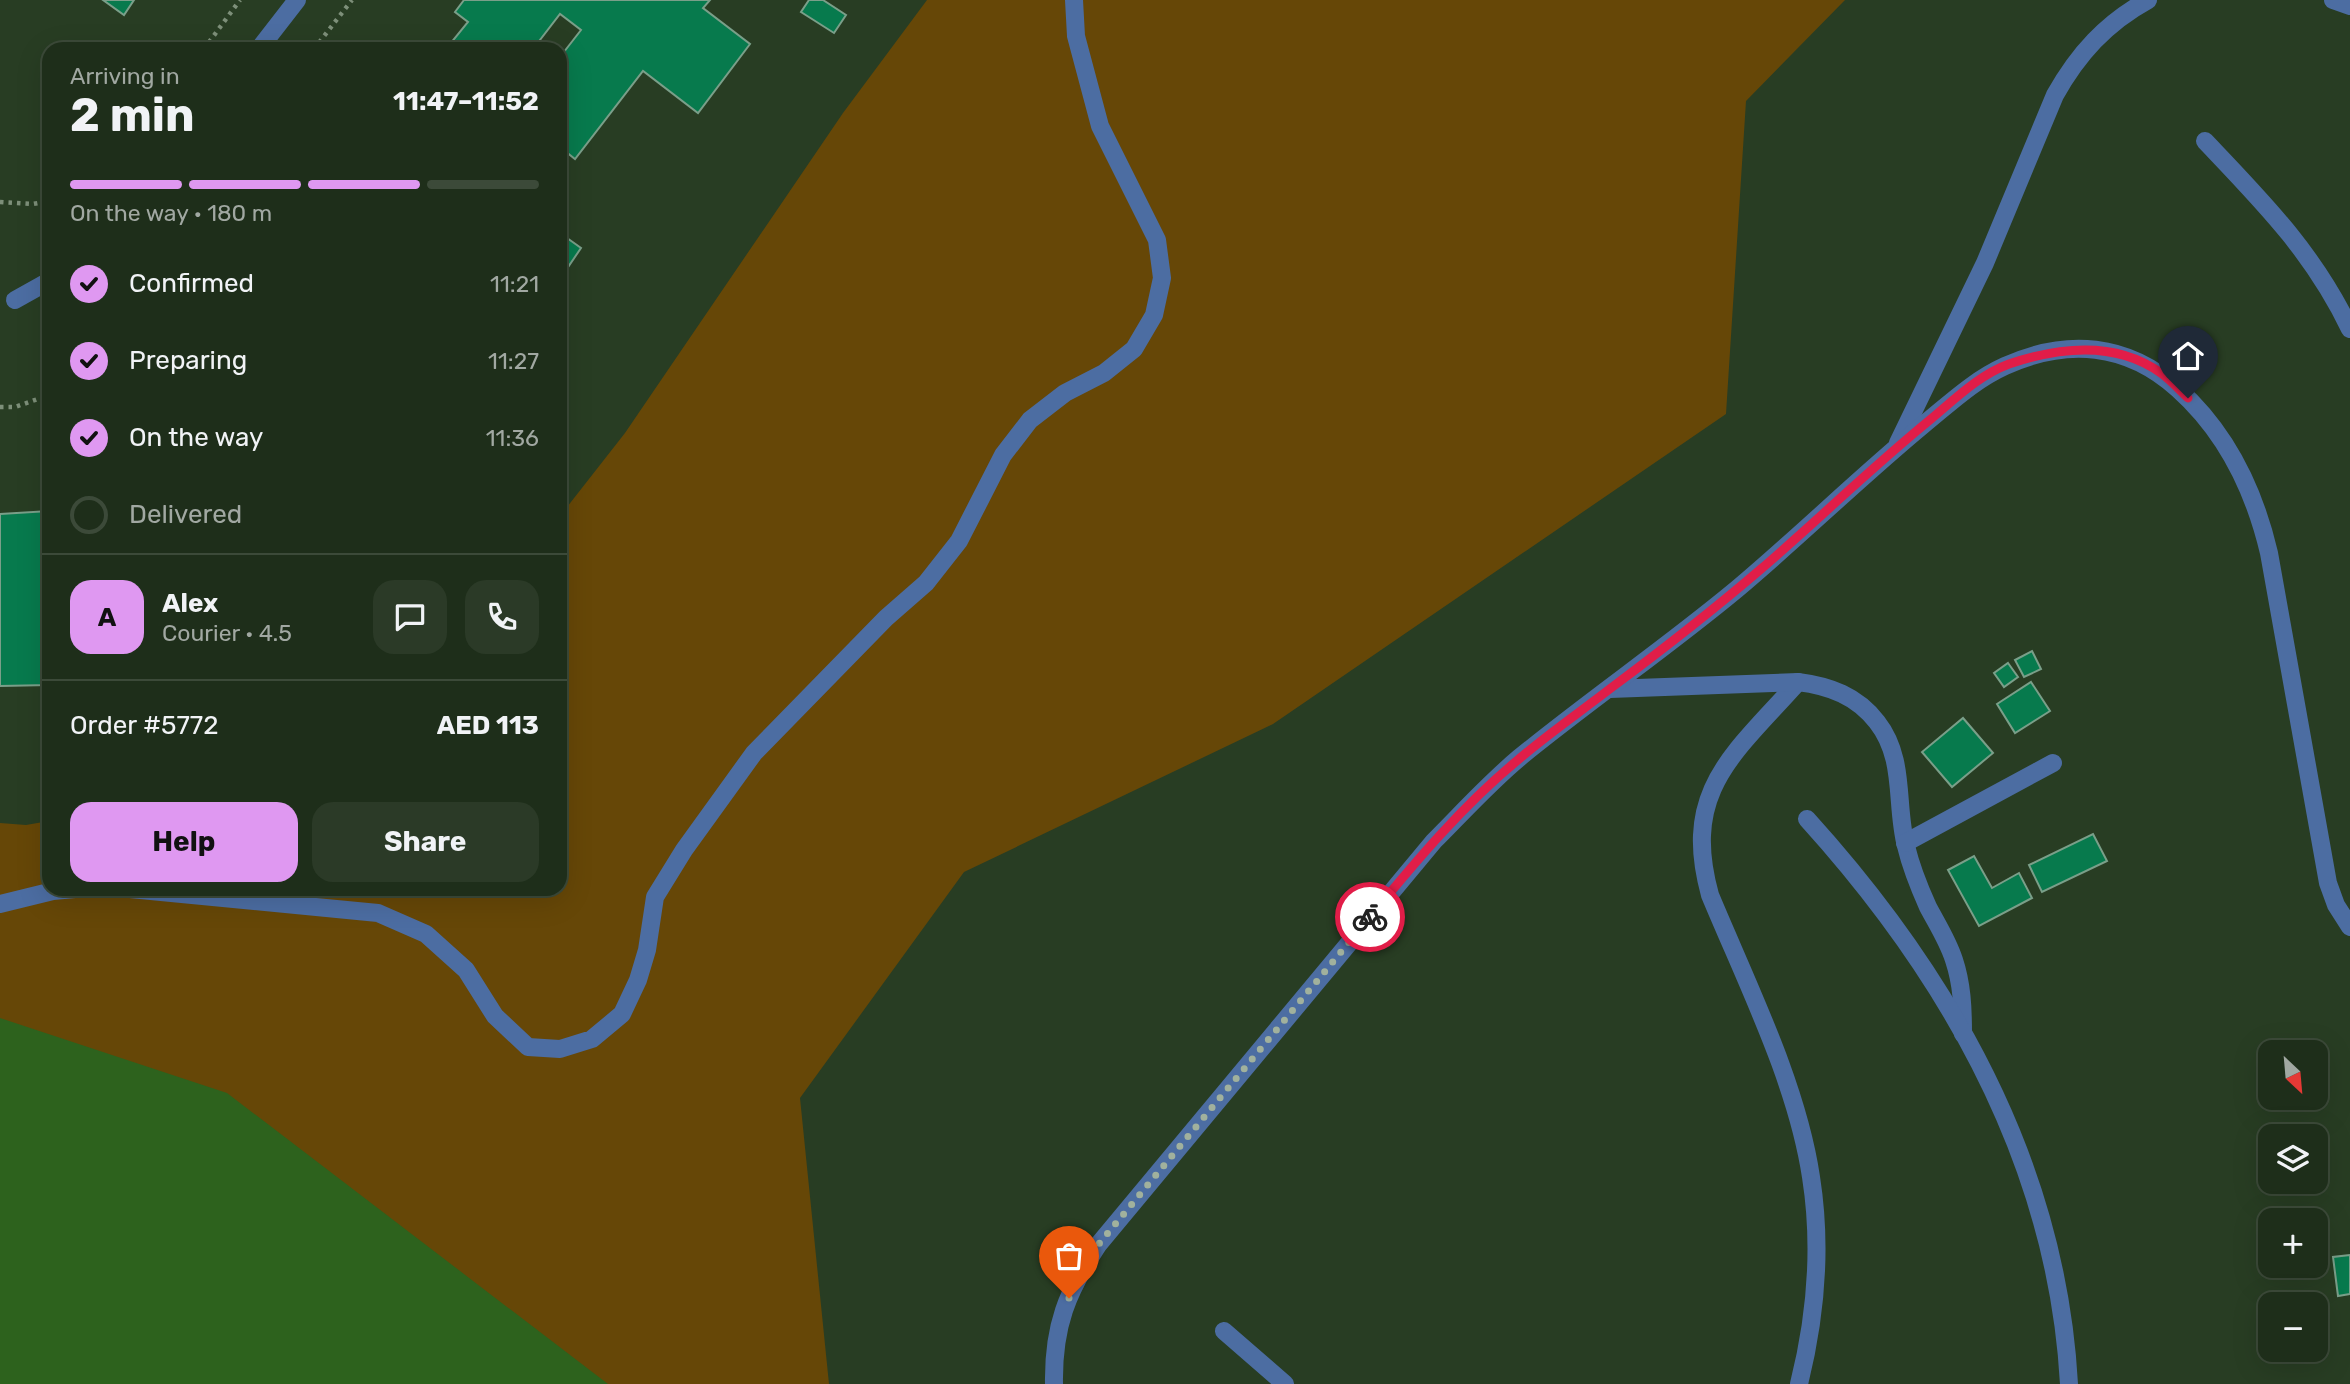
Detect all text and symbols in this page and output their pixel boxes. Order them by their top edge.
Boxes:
text: Arriving in [70,62,180,90]
text: 11:47–11:52 [393,86,539,117]
text: 2 min [70,88,195,143]
text: On the way · 180 m [70,199,272,227]
icon: check [70,265,108,303]
text: Confirmed [129,268,254,299]
text: 11:21 [490,270,539,298]
pin [2158,326,2218,398]
icon: home [2169,337,2207,375]
icon: check [70,342,108,380]
text: Preparing [129,345,247,376]
text: 11:27 [488,347,539,375]
icon: check [70,419,108,457]
text: On the way [129,422,263,453]
text: 11:36 [486,424,539,452]
text: Delivered [129,499,242,530]
button: chat [373,580,447,654]
button: phone [465,580,539,654]
text: Alex [162,588,218,619]
text: A [98,602,116,633]
text: Courier · 4.5 [162,619,292,647]
text: Order #5772 [70,710,218,741]
text: AED 113 [437,710,539,741]
button: Help [70,802,298,882]
button: Share [312,802,539,882]
courier [1335,882,1405,952]
icon: bike [1351,898,1389,936]
north arrow [2258,1040,2328,1110]
map controls [2258,1040,2328,1362]
button: layers [2258,1124,2328,1194]
button: + [2258,1208,2328,1278]
pin [1039,1226,1099,1298]
icon: bag [1050,1237,1088,1275]
button: − [2258,1292,2328,1362]

